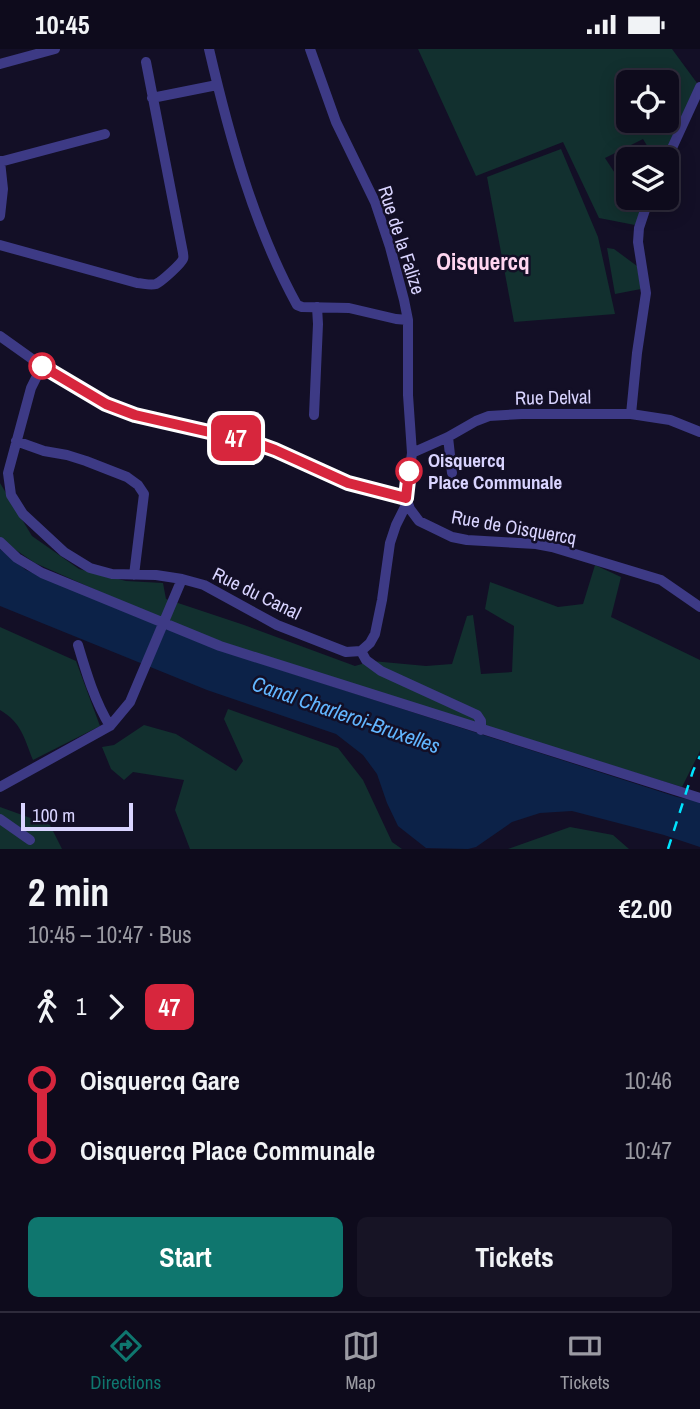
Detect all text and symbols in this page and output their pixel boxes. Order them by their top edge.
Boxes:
text: 10:45 [35,7,90,42]
map controls [616,70,679,210]
button: locate [616,70,679,133]
button: layers [616,147,679,210]
street label: Rue de la Falize [372,182,432,298]
district label: Oisquercq [436,246,530,277]
unlabelled marker [29,353,55,379]
street label: Rue Delval [515,383,591,411]
line badge: 47 [204,415,268,461]
text: 47 [225,422,247,454]
place label: Oisquercq Place Communale [428,447,563,495]
marker: Oisquercq Place Communale [396,458,422,484]
street label: Rue de Oisquercq [449,503,579,551]
street label: Rue du Canal [208,560,306,626]
water label: Canal Charleroi-Bruxelles [248,669,444,760]
scale bar [21,800,133,832]
text: 100 m [32,802,75,828]
text: 2 min [28,867,109,918]
text: €2.00 [619,891,672,926]
text: 10:45 – 10:47 · Bus [28,919,192,950]
icon: walk [28,988,66,1026]
icon: forward [97,988,135,1026]
text: 1 [76,991,87,1022]
text: 47 [159,991,180,1023]
text: Oisquercq Gare [80,1063,240,1098]
text: 10:46 [625,1065,672,1096]
text: Oisquercq Place Communale [80,1133,375,1168]
text: 10:47 [625,1135,672,1166]
button: Start [28,1217,343,1297]
button: Tickets [357,1217,672,1297]
tab: Directions [90,1327,161,1395]
tab: Map [342,1327,380,1395]
tab: Tickets [560,1327,610,1395]

